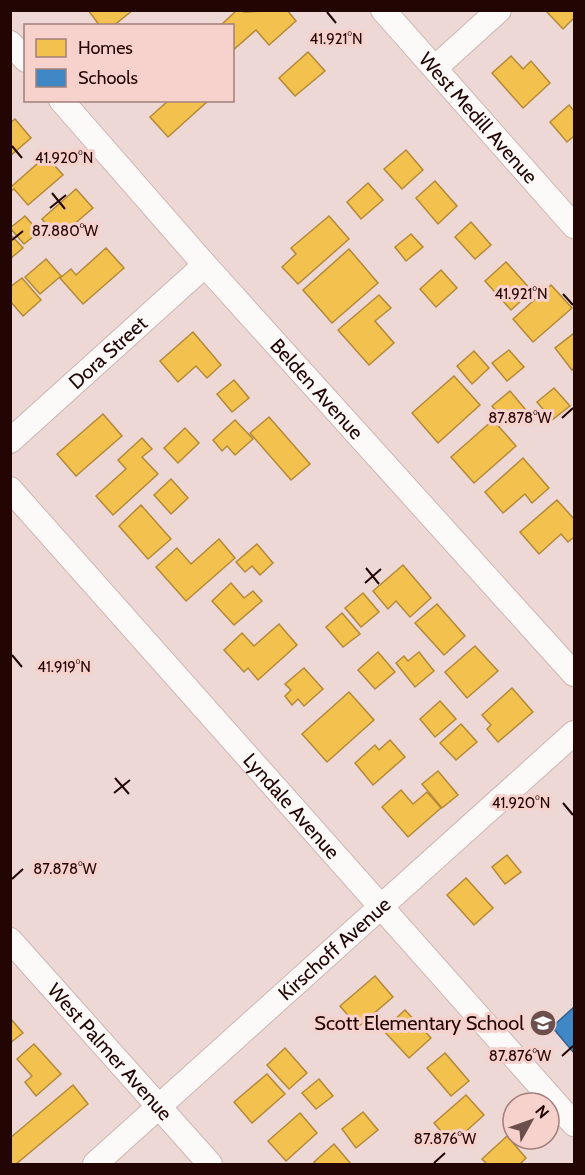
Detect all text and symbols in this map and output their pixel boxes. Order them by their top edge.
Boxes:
legend [24,24,234,102]
text: 41.921°N [310,30,362,48]
text: Homes [78,37,133,59]
street label: West Medill Avenue [414,47,543,188]
text: Schools [78,67,138,89]
text: 41.920°N [35,149,93,167]
text: 87.880°W [32,222,99,240]
text: 41.921°N [495,285,547,303]
street label: Dora Street [64,311,152,394]
street label: Belden Avenue [265,334,368,444]
text: 87.878°W [488,409,553,427]
text: 41.919°N [37,658,91,676]
street label: Lyndale Avenue [238,748,345,864]
text: 41.920°N [492,794,550,812]
text: 87.878°W [33,860,98,878]
street label: Kirschoff Avenue [273,892,395,1005]
street label: West Palmer Avenue [42,978,177,1125]
school or university icon: Scott Elementary School [528,1008,558,1038]
place label: Scott Elementary School [314,1011,524,1035]
text: 87.876°W [489,1047,552,1065]
north arrow [501,1091,561,1151]
text: N [531,1101,553,1122]
text: 87.876°W [414,1130,477,1148]

